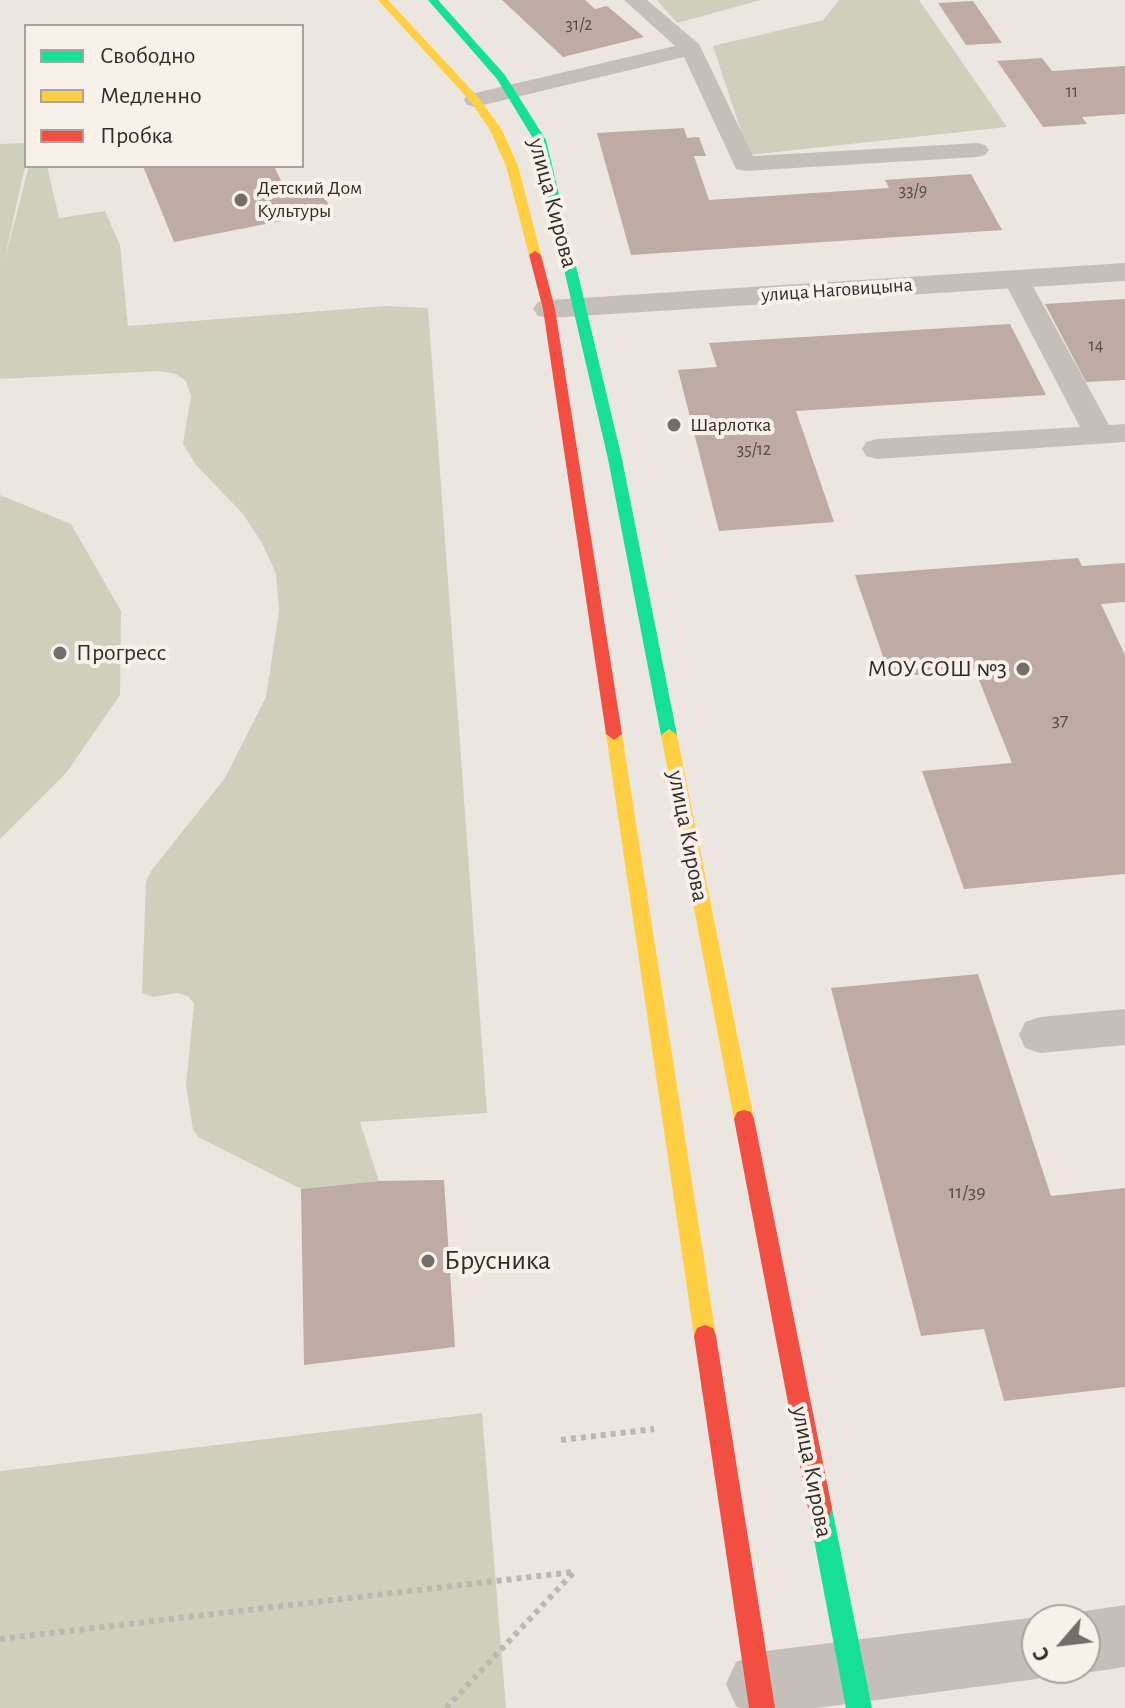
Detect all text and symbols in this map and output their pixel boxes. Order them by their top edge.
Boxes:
house number: 31/2 [566,14,592,36]
legend [24,24,304,168]
text: Свободно [100,44,195,68]
house number: 11 [1066,81,1078,103]
text: Медленно [100,84,202,108]
text: Пробка [100,124,173,148]
street label: улица Кирова [522,135,584,271]
place label: Детский Дом Культуры [257,176,362,223]
house number: 33/9 [899,180,927,202]
marker: Детский Дом Культуры [232,191,250,209]
street label: улица Наговицына [760,273,914,307]
house number: 14 [1089,335,1103,357]
place label: Шарлотка [690,413,771,437]
marker: Шарлотка [665,416,683,434]
house number: 35/12 [737,439,771,461]
place label: Прогресс [76,639,166,667]
marker: Прогресс [51,644,69,662]
place label: МОУ СОШ №3 [867,655,1007,683]
marker: МОУ СОШ №3 [1014,660,1032,678]
house number: 37 [1052,708,1068,732]
street label: улица Кирова [661,768,715,904]
house number: 11/39 [948,1180,986,1204]
place label: Брусника [444,1244,551,1278]
marker: Брусника [419,1252,437,1270]
street label: улица Кирова [785,1404,839,1540]
north arrow [1021,1604,1101,1684]
text: С [1029,1644,1054,1665]

